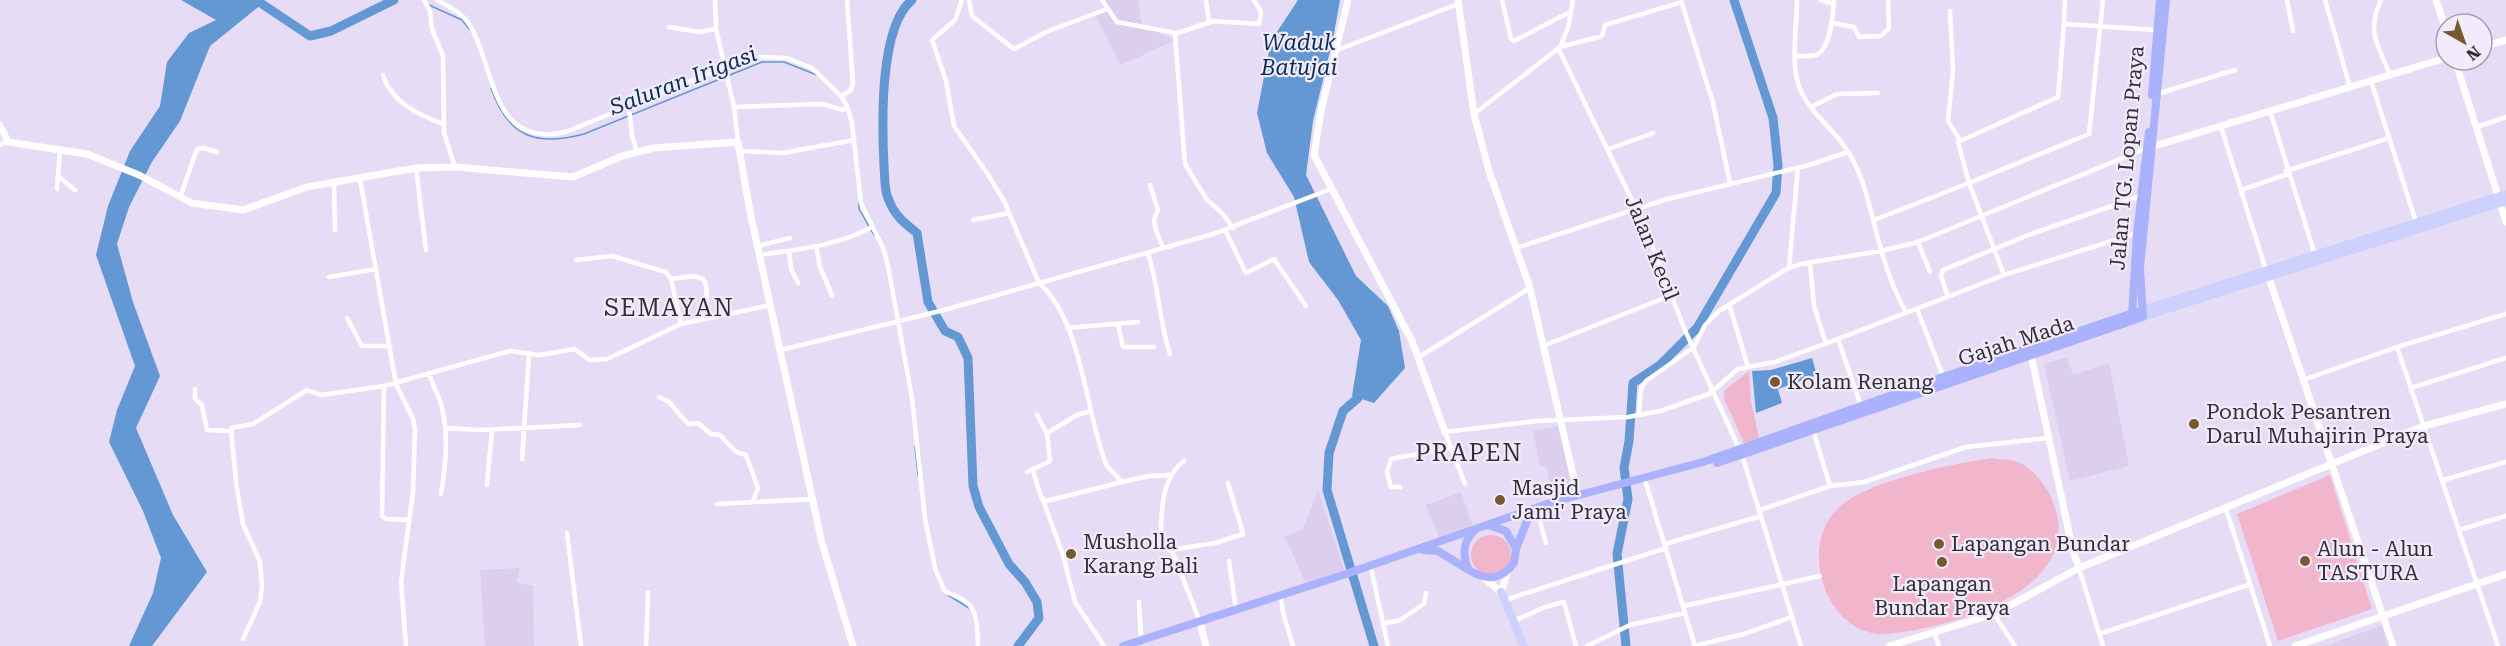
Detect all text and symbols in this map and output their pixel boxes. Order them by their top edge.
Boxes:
north arrow [2434,12,2494,72]
water label: Waduk Batujai [1260,30,1337,80]
water label: Saluran Irigasi [605,41,760,120]
text: N [2462,42,2484,64]
street label: Jalan TG. Lopan Praya [2105,44,2149,271]
street label: Jalan Kecil [1620,192,1684,304]
district label: SEMAYAN [604,294,734,322]
street label: Gajah Mada [1955,311,2077,371]
place label: Kolam Renang [1787,370,1933,394]
marker: Kolam Renang [1768,375,1782,389]
place label: Pondok Pesantren Darul Muhajirin Praya [2206,400,2429,448]
marker: Pondok Pesantren Darul Muhajirin Praya [2187,417,2201,431]
district label: PRAPEN [1415,439,1523,467]
place label: Masjid Jami' Praya [1512,476,1627,524]
marker: Masjid Jami' Praya [1493,493,1507,507]
place label: Musholla Karang Bali [1083,530,1199,578]
place label: Lapangan Bundar [1951,532,2130,556]
marker: Lapangan Bundar [1932,537,1946,551]
place label: Alun - Alun TASTURA [2317,537,2434,585]
marker: Musholla Karang Bali [1064,547,1078,561]
marker: Alun - Alun TASTURA [2298,554,2312,568]
marker: Lapangan Bundar Praya [1935,555,1949,569]
place label: Lapangan Bundar Praya [1874,572,2010,620]

